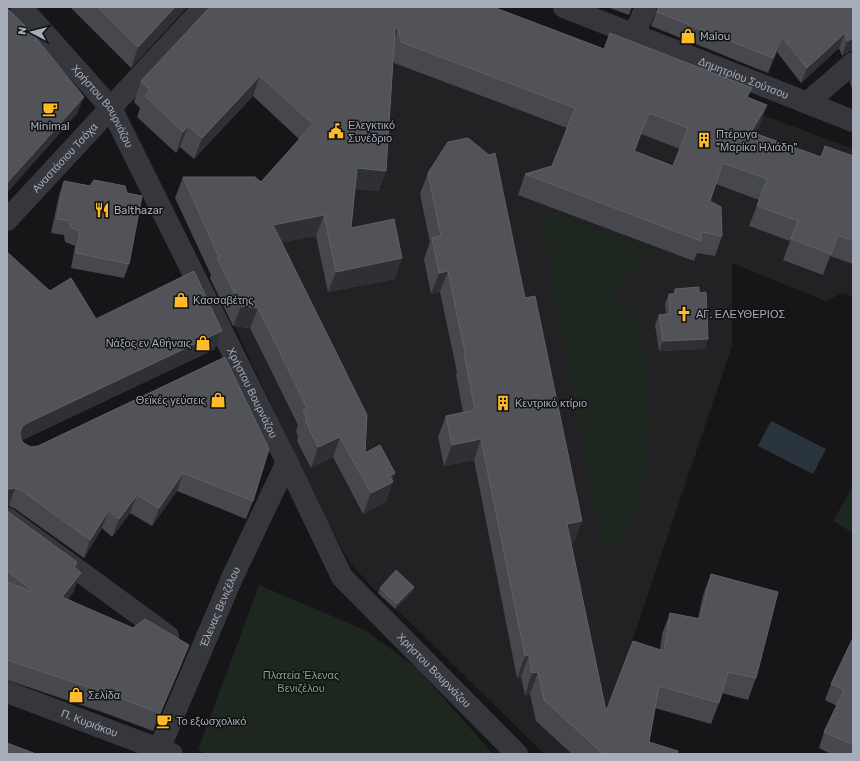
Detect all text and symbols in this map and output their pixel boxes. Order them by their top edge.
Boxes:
north arrow [12,12,52,52]
text: N [16,26,30,36]
shop icon: Malou [679,27,697,45]
place label: Malou [700,30,730,43]
street label: Δημητρίου Σούτσου [696,55,790,102]
street label: Χρήστου Βουρνάζου [69,62,136,150]
cafe icon: Minimal [41,100,59,118]
place label: Ελεγκτικό Συνέδριο [348,119,395,145]
place label: Minimal [30,120,70,133]
street label: Αναστάσιου Τσόχα [30,120,101,196]
public building icon: Ελεγκτικό Συνέδριο [327,122,345,140]
place label: Πτέρυγα "Μαρίκα Ηλιάδη" [716,128,797,154]
building icon: Πτέρυγα "Μαρίκα Ηλιάδη" [695,131,713,149]
restaurant icon: Balthazar [93,201,111,219]
place label: Balthazar [114,204,164,217]
shop icon: Κασσαβέτης [172,291,190,309]
place label: Κασσαβέτης [193,294,254,307]
church icon: ΑΓ. ΕΛΕΥΘΕΡΙΟΣ [675,305,693,323]
place label: ΑΓ. ΕΛΕΥΘΕΡΙΟΣ [696,308,785,321]
shop icon: Νάξος εν Αθήναις [194,334,212,352]
place label: Νάξος εν Αθήναις [106,337,191,350]
street label: Χρήστου Βουρνάζου [224,345,280,440]
shop icon: Θεϊκές γεύσεις [209,391,227,409]
place label: Θεϊκές γεύσεις [136,394,206,407]
building icon: Κεντρικό κτίριο [494,394,512,412]
place label: Κεντρικό κτίριο [515,397,587,410]
street label: Έλενας Βενιζέλου [197,565,243,650]
street label: Χρήστου Βουρνάζου [394,631,473,710]
park label: Πλατεία Έλενας Βενιζέλου [263,669,339,695]
shop icon: Σελίδα [67,686,85,704]
place label: Σελίδα [88,689,121,702]
street label: Π. Κυριάκου [59,707,119,740]
cafe icon: Το εξωσχολικό [155,712,173,730]
place label: Το εξωσχολικό [176,715,246,728]

